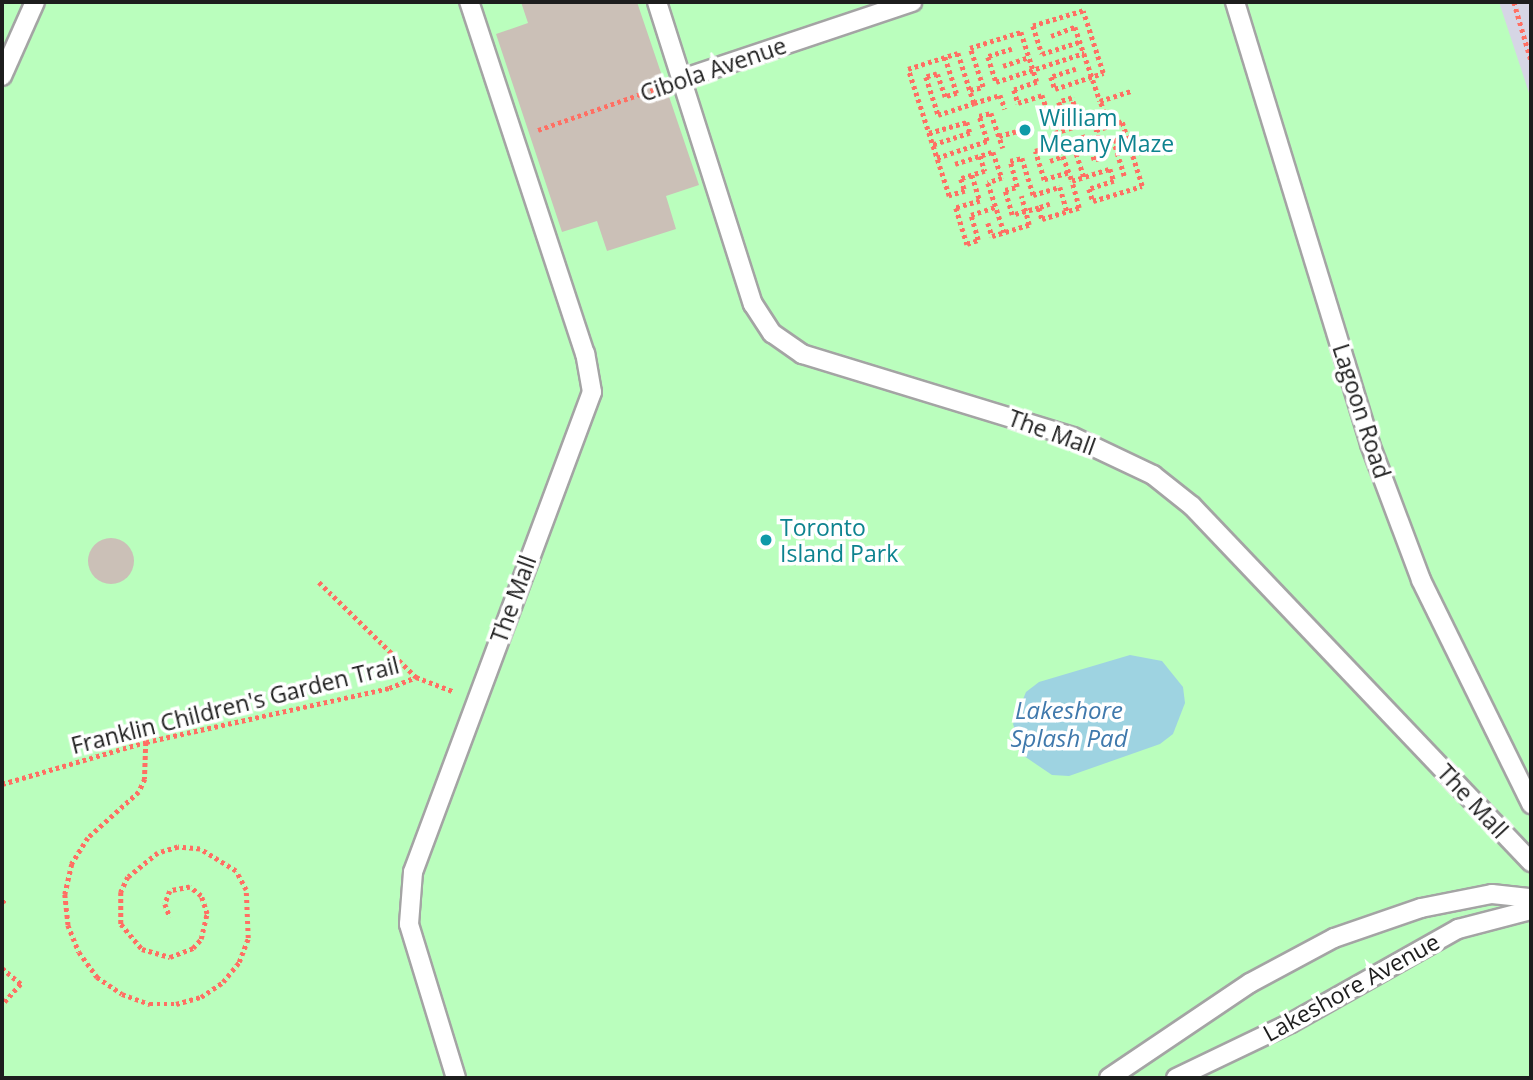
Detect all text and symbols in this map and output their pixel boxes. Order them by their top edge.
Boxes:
street label: Cibola Avenue [636,31,790,107]
place label: William Meany Maze [1039,103,1174,157]
marker: William Meany Maze [1017,122,1033,138]
street label: Lagoon Road [1327,340,1397,482]
street label: The Mall [1005,404,1099,460]
place label: Toronto Island Park [780,513,898,567]
marker: Toronto Island Park [758,532,774,548]
street label: The Mall [485,552,541,646]
street label: Franklin Children's Garden Trail [68,651,402,759]
water label: Lakeshore Splash Pad [1010,696,1128,752]
street label: The Mall [1432,758,1514,844]
street label: Lakeshore Avenue [1258,927,1444,1047]

